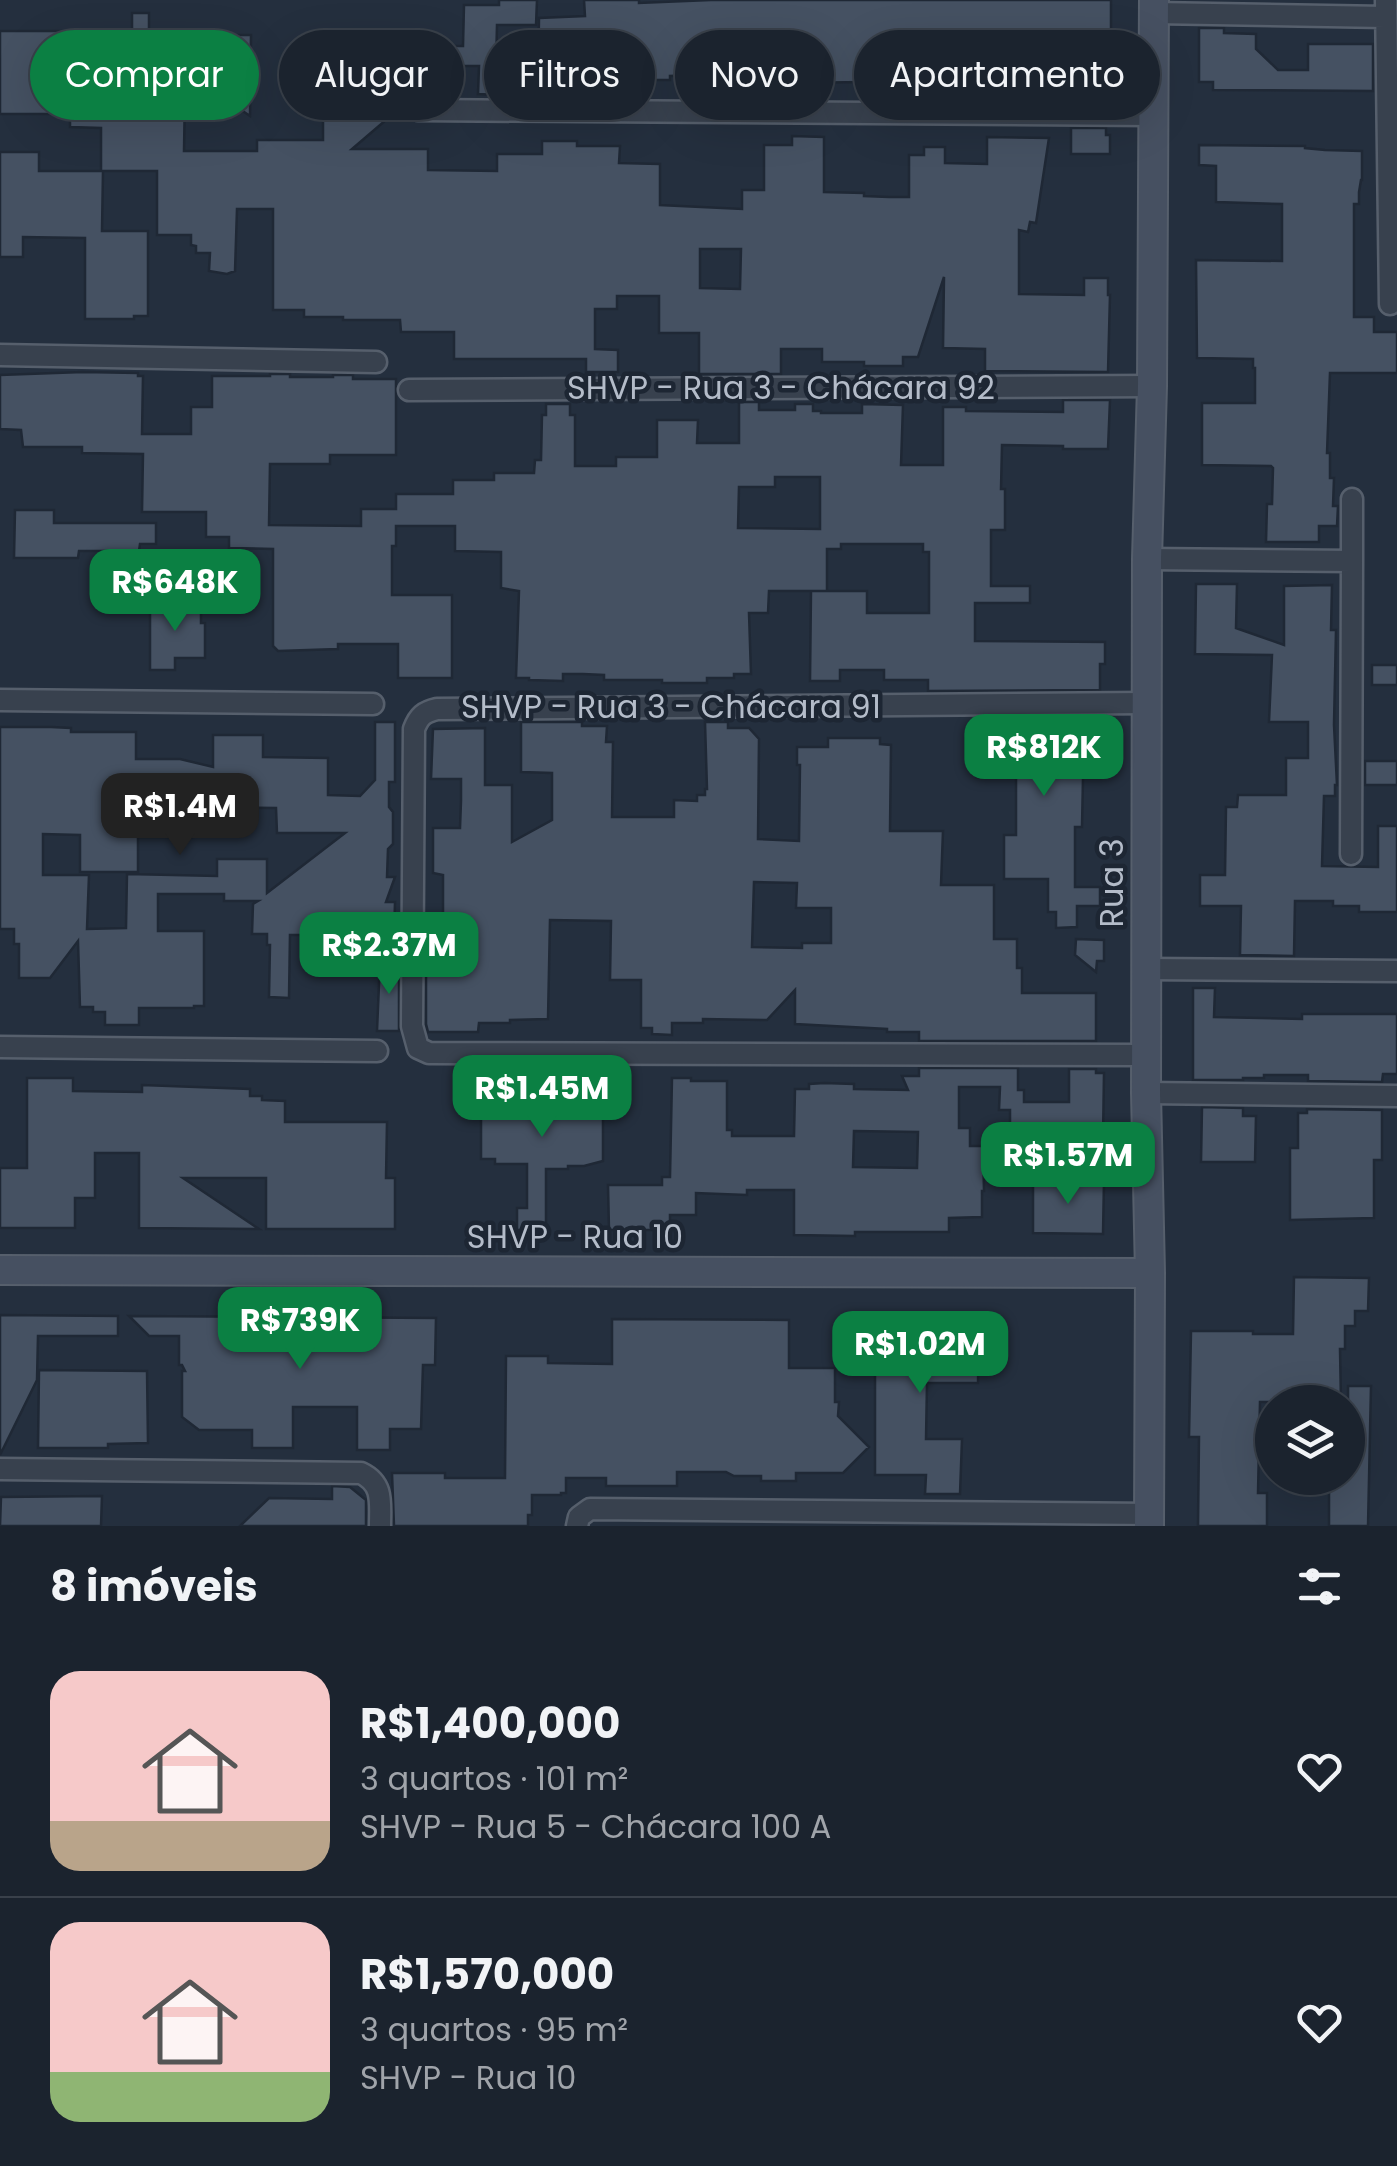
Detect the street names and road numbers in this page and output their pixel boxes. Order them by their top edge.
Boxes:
street label: SHVP - Rua 3 - Chácara 92 [567,365,995,410]
street label: SHVP - Rua 3 - Chácara 91 [461,684,881,729]
street label: Rua 3 [1089,839,1134,927]
street label: SHVP - Rua 10 [467,1214,683,1259]

